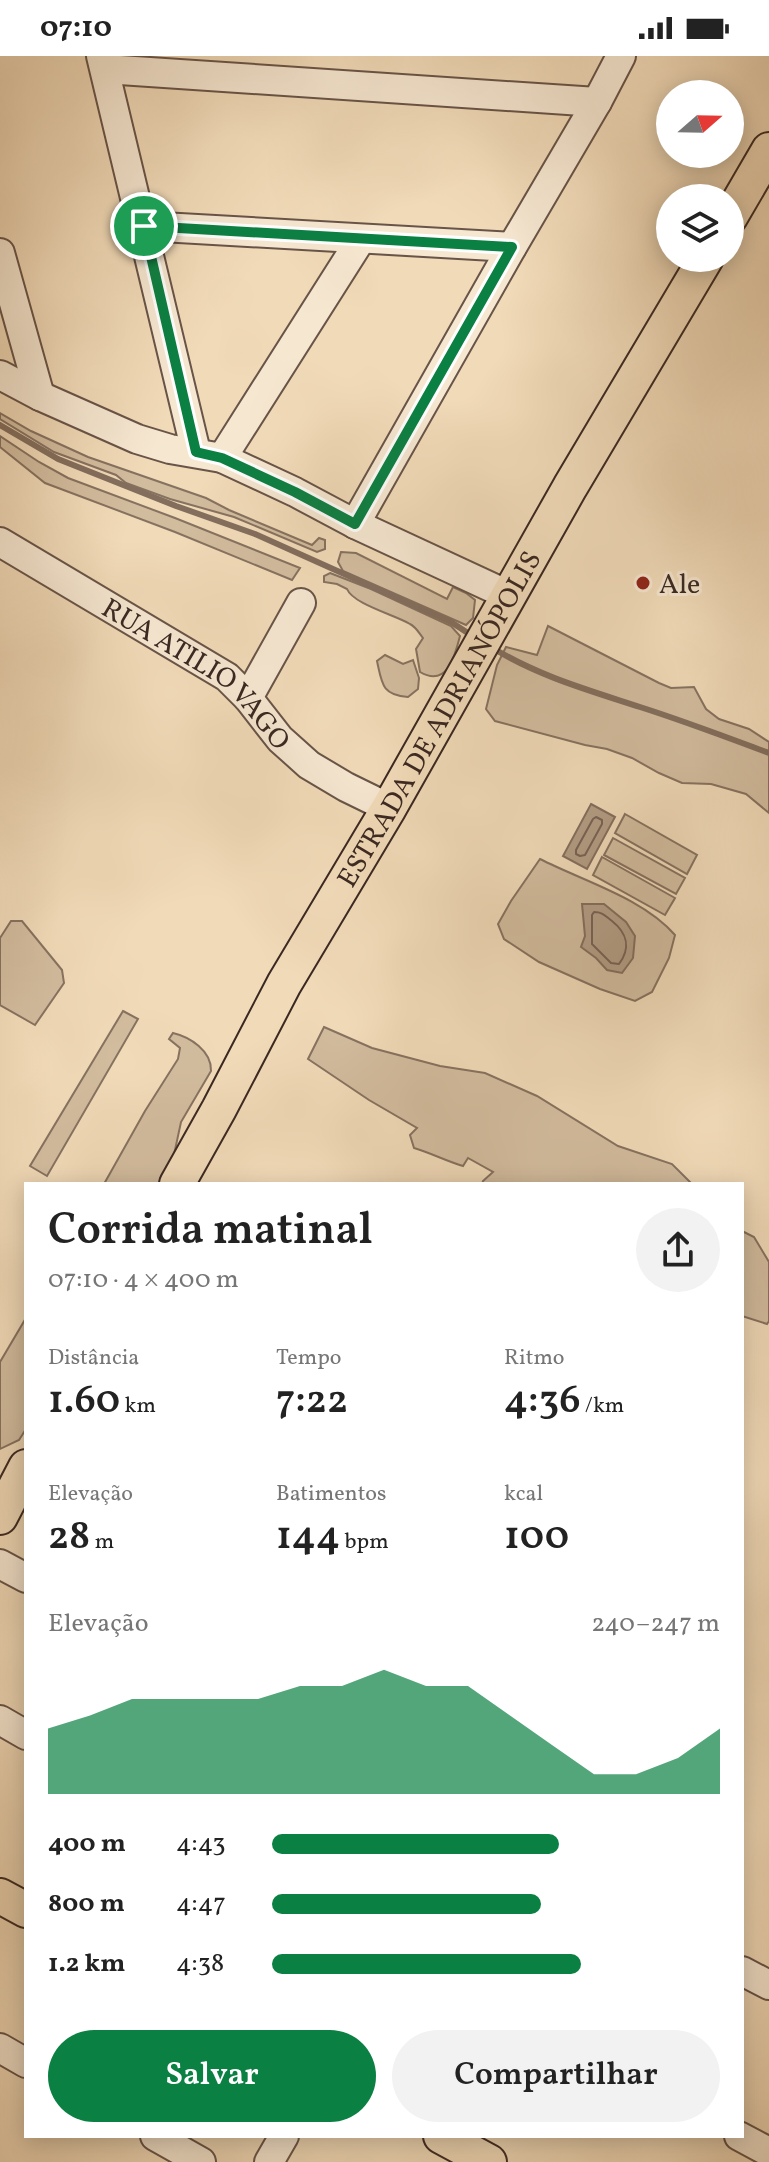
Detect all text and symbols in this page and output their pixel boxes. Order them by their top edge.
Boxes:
text: 07:10 [40,7,112,49]
north arrow [656,80,744,168]
map controls [656,80,744,272]
button: layers [656,184,744,272]
pin [110,192,178,260]
icon: arrive [122,204,166,248]
street label: ESTRADA DE ADRIANÓPOLIS [329,544,552,895]
place label: Ale [659,566,700,605]
marker: Ale [634,574,652,592]
street label: RUA ATILIO VAGO [94,590,298,759]
text: Corrida matinal [48,1201,373,1262]
button: share [636,1208,720,1292]
text: 07:10 · 4 × 400 m [48,1262,239,1298]
text: Distância [48,1343,139,1374]
text: Tempo [276,1343,342,1374]
text: Ritmo [504,1343,565,1374]
text: 1.60 [48,1374,120,1430]
text: 7:22 [276,1374,348,1430]
text: 4:36 [504,1374,580,1430]
text: km [120,1391,156,1422]
text: /km [580,1391,624,1422]
text: Elevação [48,1479,133,1510]
text: Batimentos [276,1479,386,1510]
text: kcal [504,1479,543,1510]
text: 28 [48,1510,90,1566]
text: 144 [276,1510,340,1566]
text: 100 [504,1510,569,1566]
text: m [90,1527,114,1558]
text: bpm [340,1527,389,1558]
text: Elevação [48,1606,149,1642]
text: 240–247 m [591,1606,720,1642]
text: 400 m [48,1826,126,1862]
text: 4:43 [176,1826,225,1862]
text: 800 m [48,1886,125,1922]
text: 4:47 [176,1886,226,1922]
text: 1.2 km [48,1946,125,1982]
text: 4:38 [176,1946,224,1982]
button: Salvar [48,2030,376,2122]
button: Compartilhar [392,2030,720,2122]

